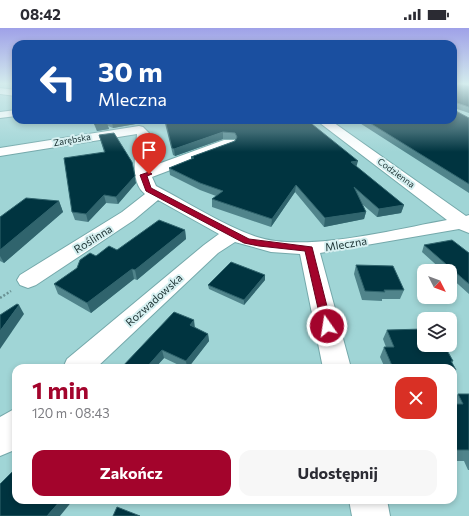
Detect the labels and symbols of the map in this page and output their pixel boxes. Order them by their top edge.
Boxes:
street label: Zarębska [52,131,92,148]
pin [132,133,166,174]
street label: Codzienna [376,155,417,190]
street label: Roślinna [71,222,114,255]
street label: Mleczna [324,234,368,253]
north arrow [417,264,457,304]
street label: Rozwadowska [123,271,185,328]
position arrow [306,305,348,347]

